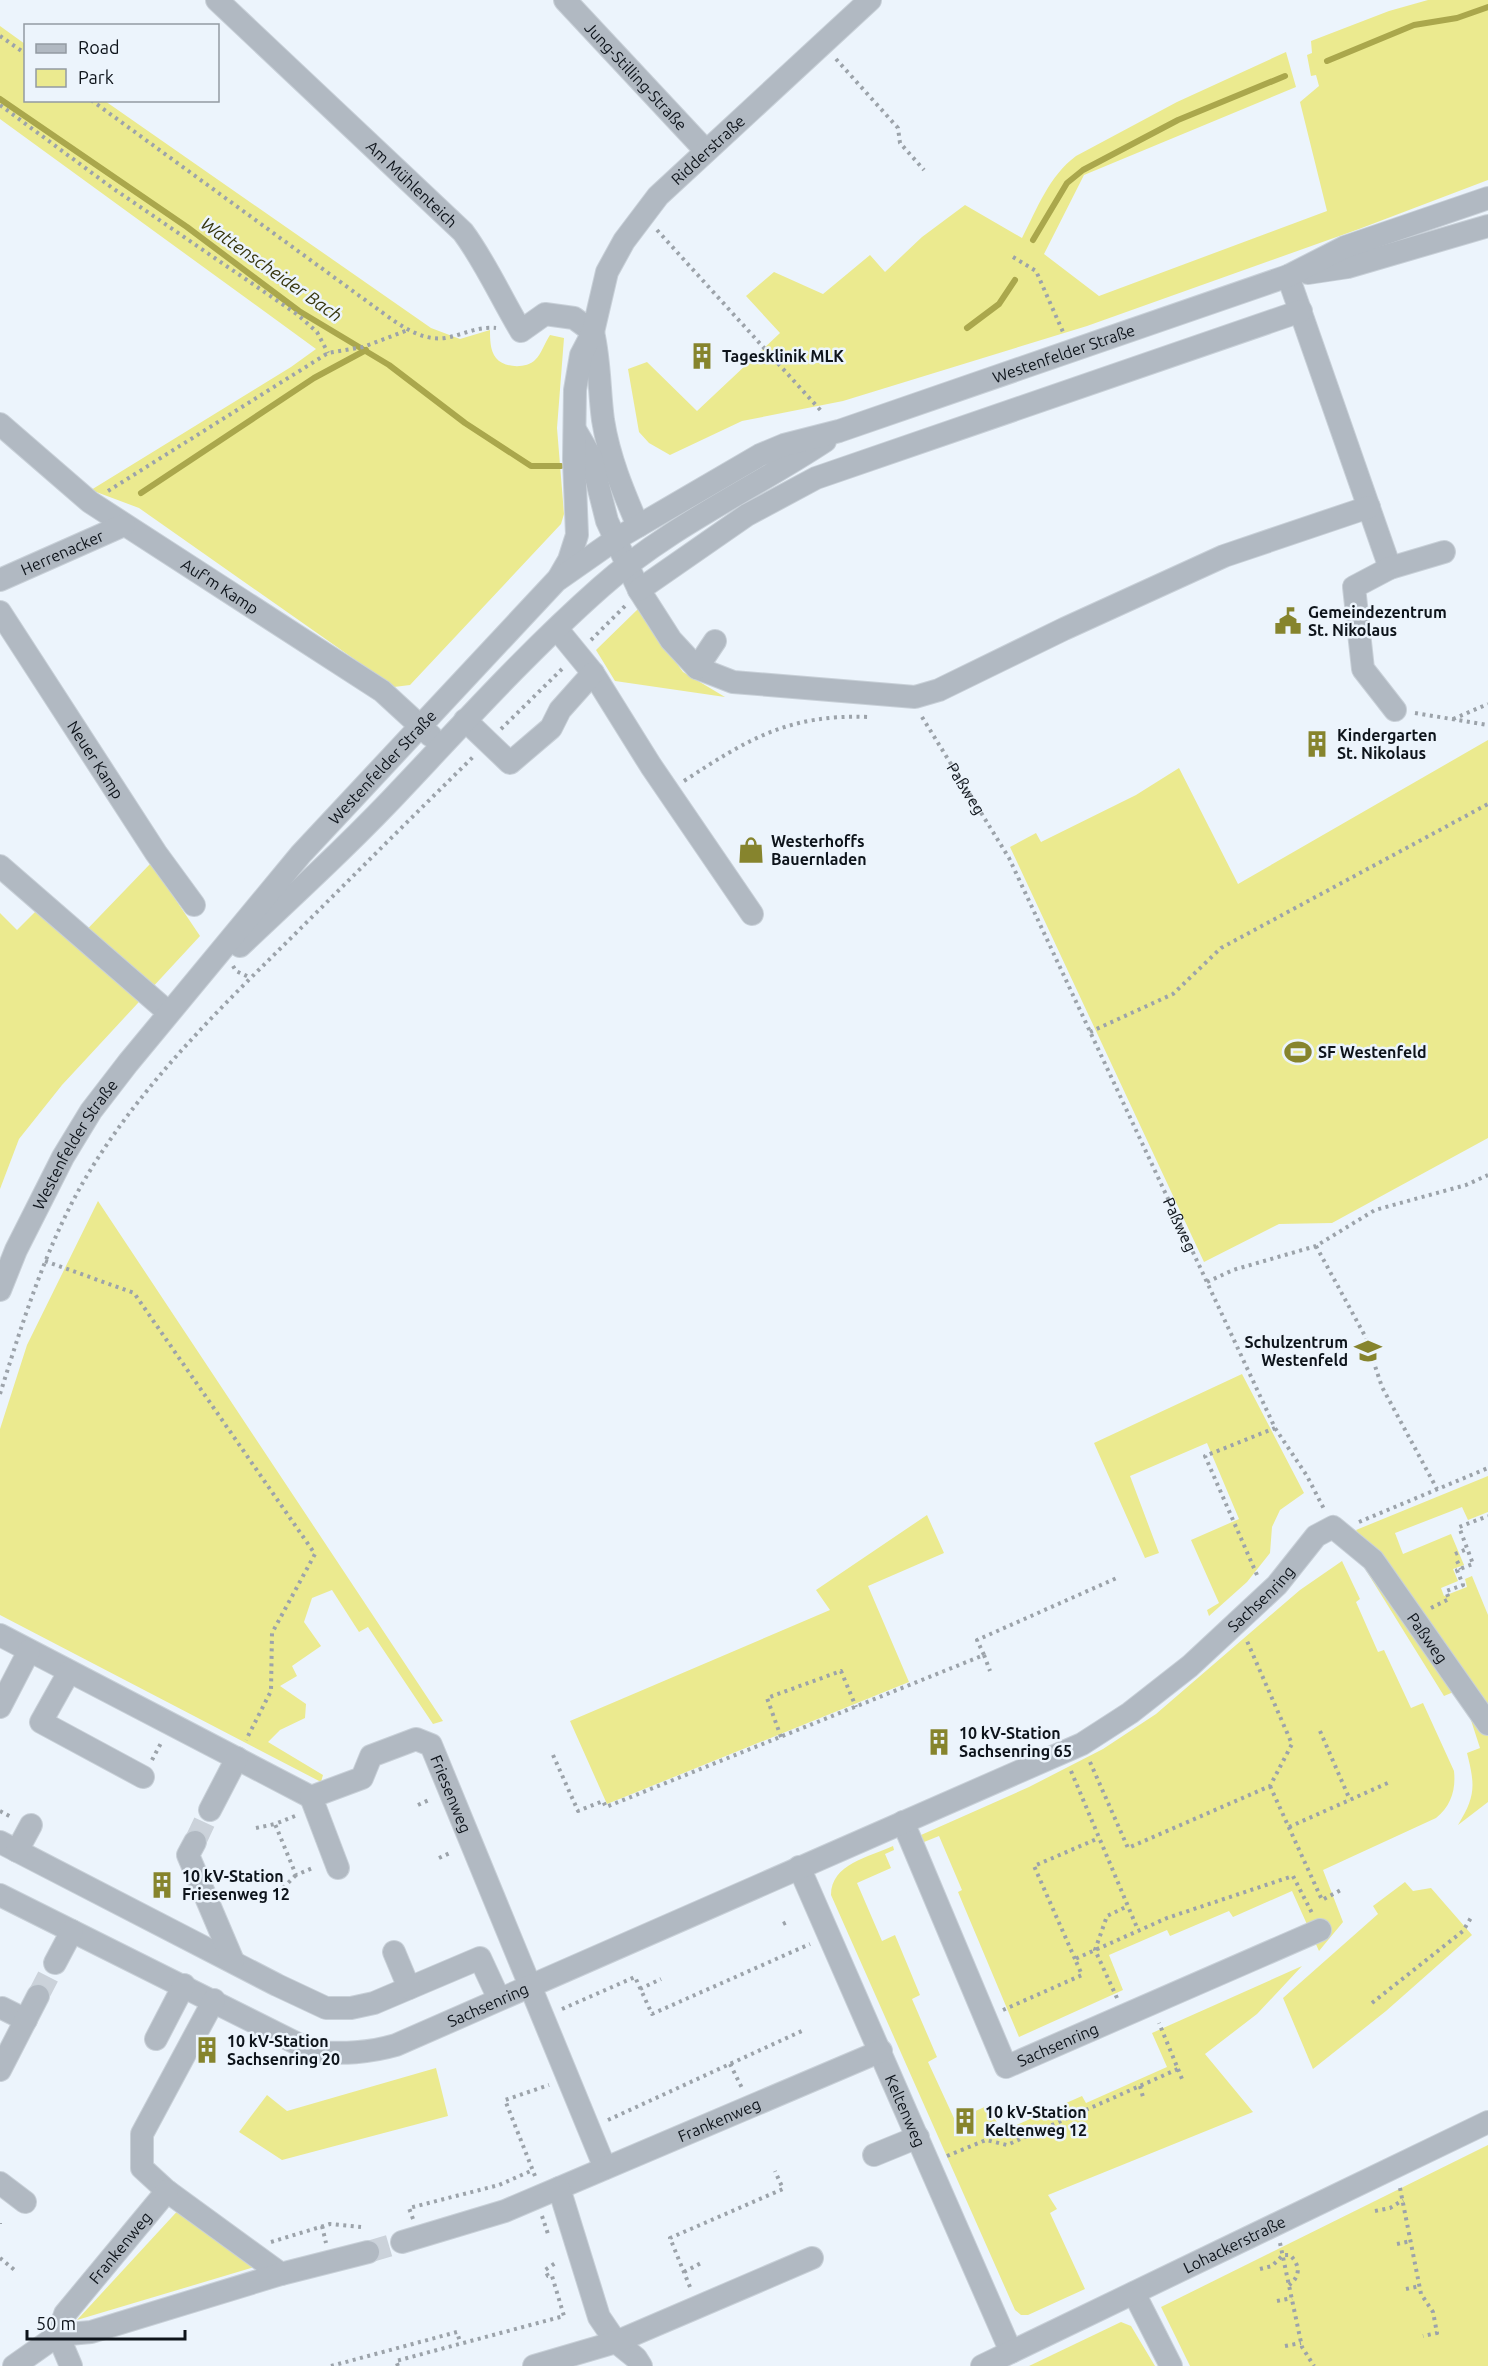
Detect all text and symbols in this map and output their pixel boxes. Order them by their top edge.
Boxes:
street label: Jung-Stilling-Straße [581,18,691,134]
legend [24,24,219,102]
text: Road [78,37,120,57]
text: Park [78,67,114,87]
street label: Ridderstraße [667,112,748,188]
street label: Am Mühlenteich [363,137,461,231]
water label: Wattenscheider Bach [198,213,346,325]
street label: Westenfelder Straße [990,321,1137,386]
building icon: Tagesklinik MLK [687,341,717,371]
place label: Tagesklinik MLK [722,347,844,365]
street label: Herrenacker [18,526,106,579]
street label: Auf'm Kamp [178,555,262,618]
place label: Gemeindezentrum St. Nikolaus [1308,603,1447,639]
public building icon: Gemeindezentrum St. Nikolaus [1273,606,1303,636]
street label: Westenfelder Straße [325,706,440,828]
street label: Neuer Kamp [64,717,127,802]
place label: Kindergarten St. Nikolaus [1337,726,1437,762]
building icon: Kindergarten St. Nikolaus [1302,729,1332,759]
street label: Paßweg [943,759,989,818]
place label: Westerhoffs Bauernladen [771,832,867,868]
shop icon: Westerhoffs Bauernladen [736,835,766,865]
sports icon: SF Westenfeld [1283,1037,1313,1067]
place label: SF Westenfeld [1318,1043,1427,1061]
street label: Westenfelder Straße [29,1076,121,1213]
street label: Paßweg [1160,1195,1200,1254]
place label: Schulzentrum Westenfeld [1244,1333,1348,1369]
school or university icon: Schulzentrum Westenfeld [1353,1336,1383,1366]
street label: Sachsenring [1224,1562,1298,1635]
street label: Paßweg [1404,1609,1452,1667]
place label: 10 kV-Station Sachsenring 65 [959,1724,1072,1760]
building icon: 10 kV-Station Sachsenring 65 [924,1727,954,1757]
street label: Friesenweg [427,1752,475,1835]
place label: 10 kV-Station Friesenweg 12 [182,1867,290,1903]
building icon: 10 kV-Station Friesenweg 12 [147,1870,177,1900]
street label: Sachsenring [445,1979,531,2030]
street label: Sachsenring [1014,2019,1101,2070]
place label: 10 kV-Station Sachsenring 20 [227,2032,340,2068]
building icon: 10 kV-Station Sachsenring 20 [192,2035,222,2065]
street label: Keltenweg [882,2072,929,2150]
street label: Frankenweg [675,2094,763,2145]
place label: 10 kV-Station Keltenweg 12 [985,2103,1087,2139]
building icon: 10 kV-Station Keltenweg 12 [950,2106,980,2136]
street label: Frankenweg [85,2208,155,2287]
street label: Lohackerstraße [1180,2212,1288,2277]
scale bar [27,2303,184,2341]
text: 50 m [36,2313,76,2333]

